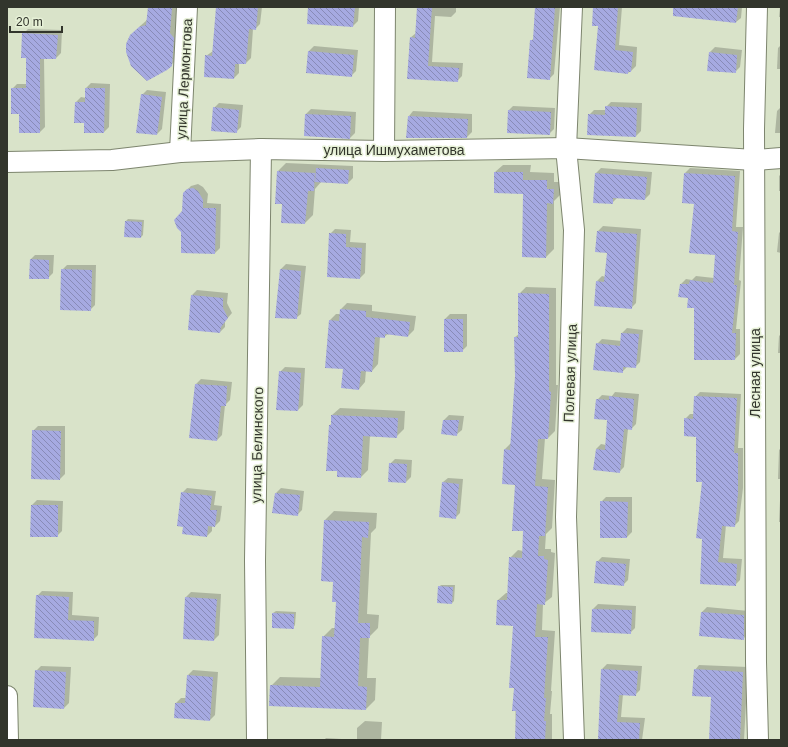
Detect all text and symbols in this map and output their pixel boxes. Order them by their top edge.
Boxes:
scale bar [10,8,62,34]
text: 20 m [16,15,43,29]
street label: улица Лермонтова [173,18,195,140]
street label: улица Ишмухаметова [323,142,465,158]
street label: Полевая улица [560,323,580,423]
street label: Лесная улица [747,328,763,418]
street label: улица Белинского [248,387,266,503]

